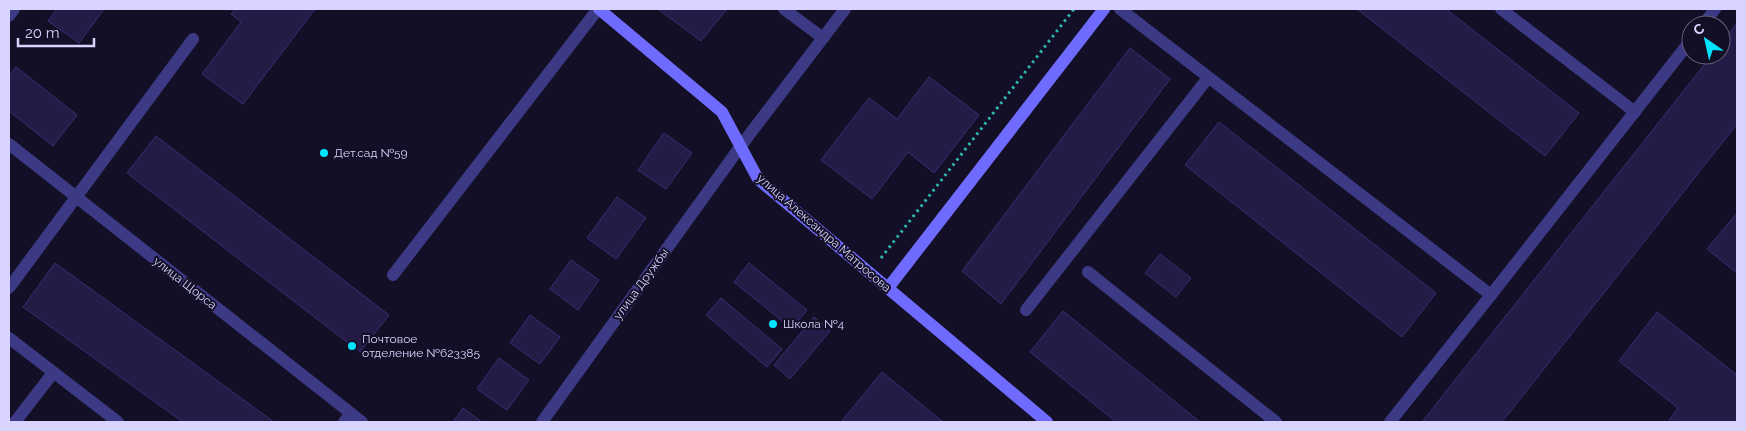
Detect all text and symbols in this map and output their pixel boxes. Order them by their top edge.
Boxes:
scale bar [18,15,94,47]
north arrow [1681,15,1731,65]
text: С [1690,20,1708,39]
text: 20 m [25,24,60,42]
place label: Дет.сад №59 [334,146,408,160]
marker: Дет.сад №59 [318,147,330,159]
street label: улица Александра Матросова [754,171,894,295]
street label: улица Дружбы [610,246,672,322]
street label: улица Щорса [151,254,219,312]
place label: Школа №4 [783,317,845,331]
marker: Школа №4 [767,318,779,330]
place label: Почтовое отделение №623385 [362,332,480,360]
marker: Почтовое отделение №623385 [346,340,358,352]

